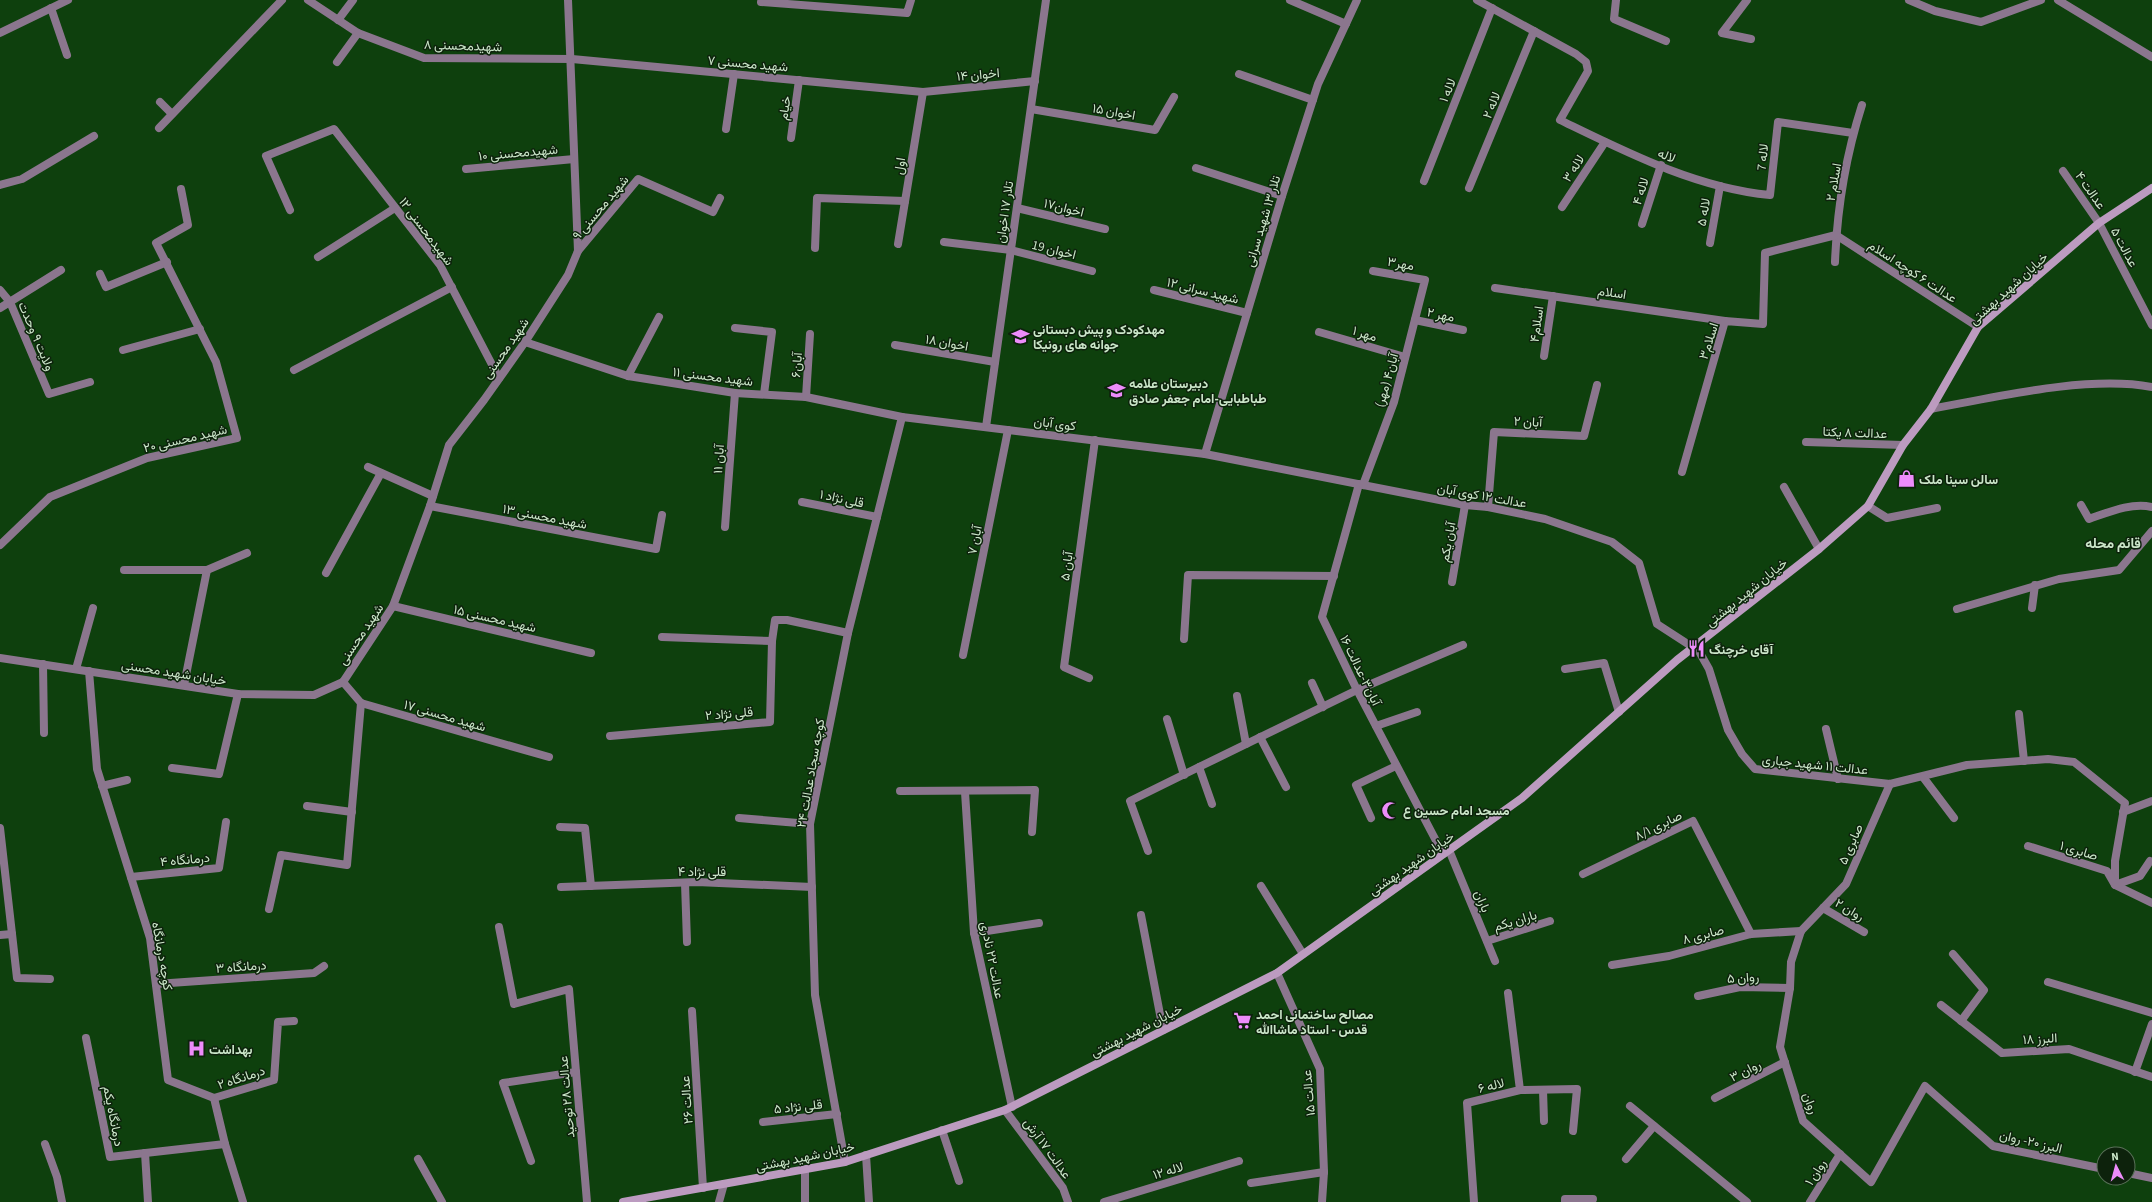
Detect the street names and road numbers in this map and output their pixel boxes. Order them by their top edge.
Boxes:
street label: شهیدمحسنی ۸ [424,36,502,56]
street label: شهید محسنی ۷ [707,52,789,76]
street label: اخوان ۱۴ [956,64,1000,86]
street label: لاله ۱ [1435,76,1461,105]
street label: لاله ۲ [1478,89,1505,121]
street label: خیام [774,94,796,122]
street label: اخوان ۱۵ [1091,99,1137,125]
street label: شهیدمحسنی ۱۰ [478,141,559,165]
street label: لاله 7 [1753,143,1773,171]
street label: لاله [1655,144,1678,168]
street label: لاله ۳ [1558,151,1589,186]
street label: اول [890,156,910,176]
street label: اسلام ۲ [1822,162,1846,203]
street label: عدالت ۴ [2071,168,2110,213]
street label: شهید محسنی ۹ [568,171,633,244]
street label: تلار ۱۳ شهید سرانی [1241,173,1285,269]
street label: لاله ۴ [1628,175,1654,207]
street label: تلار ۱۷ اخوان [992,180,1018,244]
street label: شهیدمحسنی ۱۲ [395,194,458,269]
street label: اخوان۱۷ [1042,194,1086,222]
street label: لاله ۵ [1693,197,1715,228]
street label: عدالت ۵ [2106,224,2142,271]
street label: اخوان 19 [1030,236,1078,264]
street label: عدالت ۶ کوچه اسلام [1865,236,1961,307]
street label: خیابان شهید بهشتی [1965,248,2052,329]
street label: مهر۳ [1386,253,1416,275]
street label: شهید سرانی ۱۲ [1165,273,1241,309]
street label: اسلام [1596,282,1627,304]
street label: ولایت ۹ وحدت [13,299,59,374]
street label: مهر ۲ [1425,303,1456,327]
street label: اسلام۴ [1526,305,1548,343]
street label: شهید محسنی [478,315,533,383]
street label: اسلام۳ [1695,321,1723,362]
street label: مهر ۱ [1350,322,1379,346]
street label: اخوان ۱۸ [924,330,970,356]
street label: آبان۴ (مهر) [1371,350,1404,409]
street label: آبان۶ [787,351,807,378]
street label: شهید محسنی ۱۱ [672,363,754,391]
street label: کوی آبان [1033,412,1077,436]
street label: آبان ۲ [1513,412,1544,432]
street label: شهید محسنی ۲۰ [142,421,229,457]
street label: عدالت ۸ یکتا [1822,423,1888,443]
street label: آبان ۱۱ [709,443,729,474]
street label: عدالت ۱۲ کوی آبان [1436,479,1528,513]
street label: قلی نژاد ۱ [818,486,866,512]
street label: شهید محسنی ۱۳ [501,500,588,534]
street label: آبان یکم [1436,520,1461,564]
street label: آبان ۷ [963,523,987,556]
street label: آبان ۵ [1056,549,1078,582]
street label: خیابان شهید بهشتی [1702,554,1792,631]
street label: شهید محسنی [334,600,388,669]
street label: شهید محسنی ۱۵ [452,601,538,637]
street label: آبان۳-عدالت ۱۶ [1335,632,1385,710]
street label: خیابان شهید محسنی [120,656,228,690]
street label: شهید محسنی ۱۷ [402,696,488,736]
street label: قلی نژاد ۲ [704,703,754,725]
street label: کوچه سجاد عدالت ۲۴ [793,717,829,829]
street label: عدالت ۱۱ شهید جباری [1761,750,1869,780]
street label: صابری ۸/۱ [1632,807,1685,845]
street label: صابری ۵ [1834,821,1868,868]
street label: خیابان شهید بهشتی [1365,827,1458,900]
street label: صابری ۱ [2058,837,2100,865]
street label: درمانگاه ۴ [159,849,211,871]
street label: قلی نژاد ۴ [678,863,726,881]
street label: باران [1469,887,1495,915]
street label: روان ۲ [1831,894,1868,925]
street label: باران یکم [1492,906,1539,936]
street label: کوچه درمانگاه [147,920,177,992]
street label: عدالت ۲۲ نادری [976,920,1008,1001]
street label: صابری ۸ [1680,921,1726,949]
street label: درمانگاه ۳ [215,956,267,978]
street label: روان ۵ [1726,968,1760,988]
street label: خیابان شهید بهشتی [1087,1000,1186,1062]
street label: البرز ۱۸ [2022,1029,2058,1049]
street label: عدالت ۲۸ توحید [554,1055,580,1139]
street label: روان ۳ [1727,1055,1764,1086]
street label: درمانگاه ۲ [215,1062,267,1094]
street label: عدالت ۱۵ [1298,1069,1320,1117]
street label: لاله ۶ [1476,1074,1506,1098]
street label: عدالت ۲۶ [676,1075,698,1125]
street label: درمانگاه یکم [98,1084,128,1148]
street label: روان [1798,1090,1822,1117]
street label: قلی نژاد ۵ [773,1095,823,1118]
street label: عدالت ۱۷ آرش [1019,1115,1075,1183]
street label: البرز ۲۰- روان [1998,1126,2064,1158]
street label: خیابان شهید بهشتی [754,1138,857,1176]
street label: روان ۱ [1801,1156,1831,1189]
street label: لاله ۱۲ [1151,1158,1186,1184]

